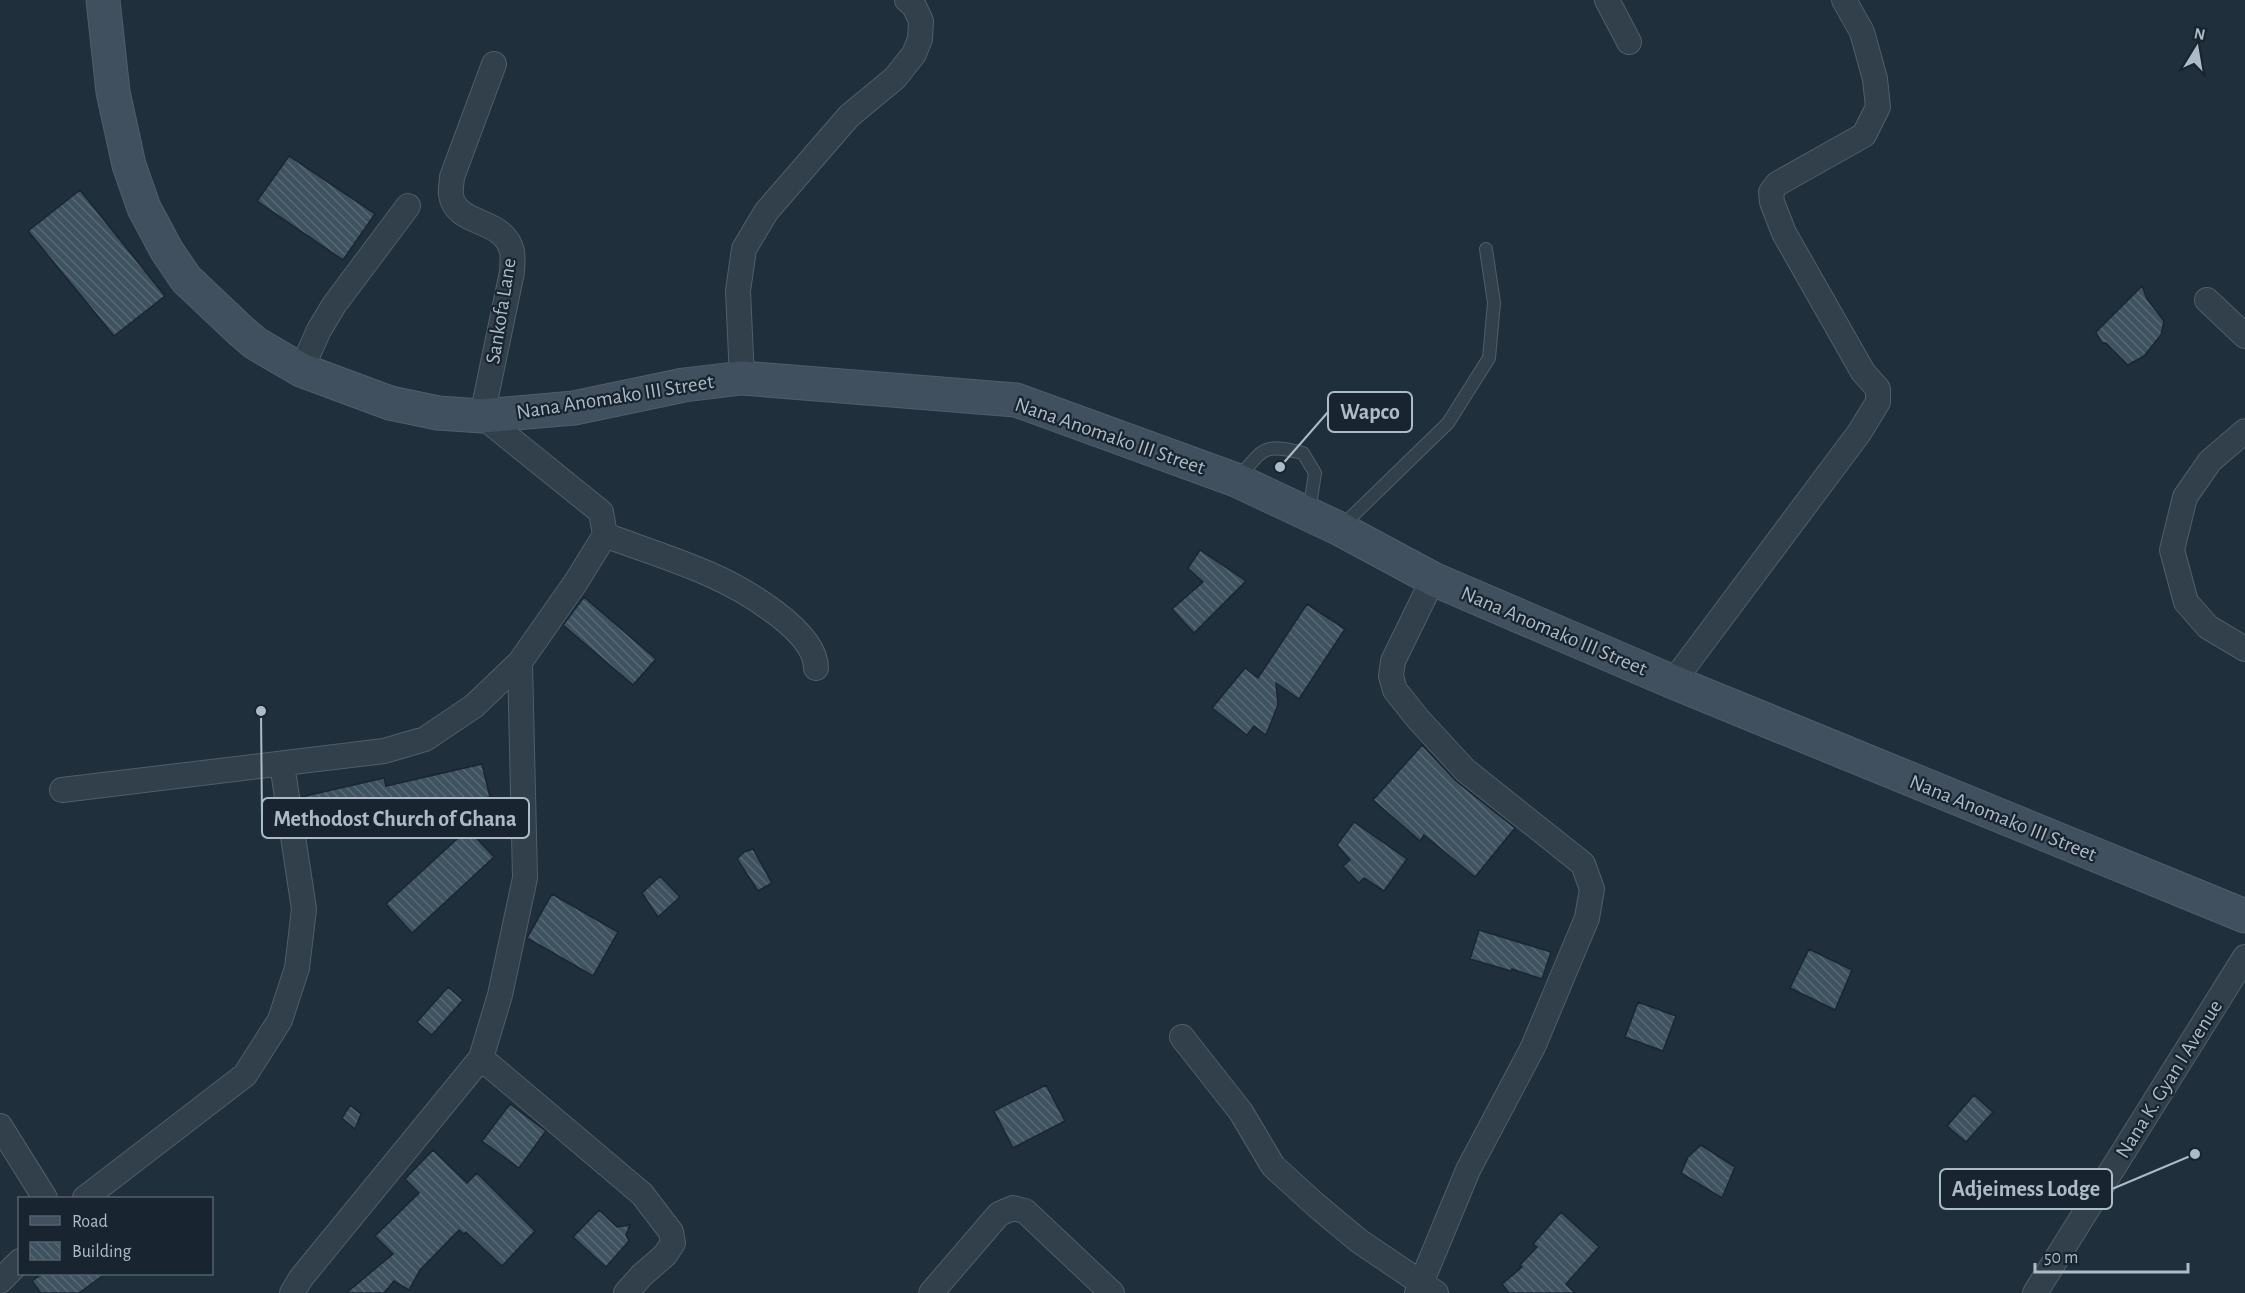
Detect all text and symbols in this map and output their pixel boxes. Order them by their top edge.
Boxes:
north arrow [2167,18,2227,78]
text: N [2193,25,2207,43]
street label: Sankofa Lane [482,257,520,365]
street label: Nana Anomako III Street [515,371,715,423]
callout: Wapco [1328,392,1412,432]
street label: Nana Anomako III Street [1012,394,1208,479]
text: Wapco [1340,401,1400,423]
street label: Nana Anomako III Street [1458,582,1650,680]
street label: Nana Anomako III Street [1907,771,2100,865]
callout: Methodost Church of Ghana [262,798,529,838]
text: Methodost Church of Ghana [273,808,517,830]
street label: Nana K. Gyan I Avenue [2112,996,2226,1162]
callout: Adjeimess Lodge [1940,1169,2112,1209]
text: Adjeimess Lodge [1952,1178,2100,1201]
legend [18,1197,213,1275]
text: Road [72,1213,108,1231]
scale bar [2035,1236,2188,1274]
text: Building [72,1243,132,1261]
text: 50 m [2044,1249,2078,1267]

